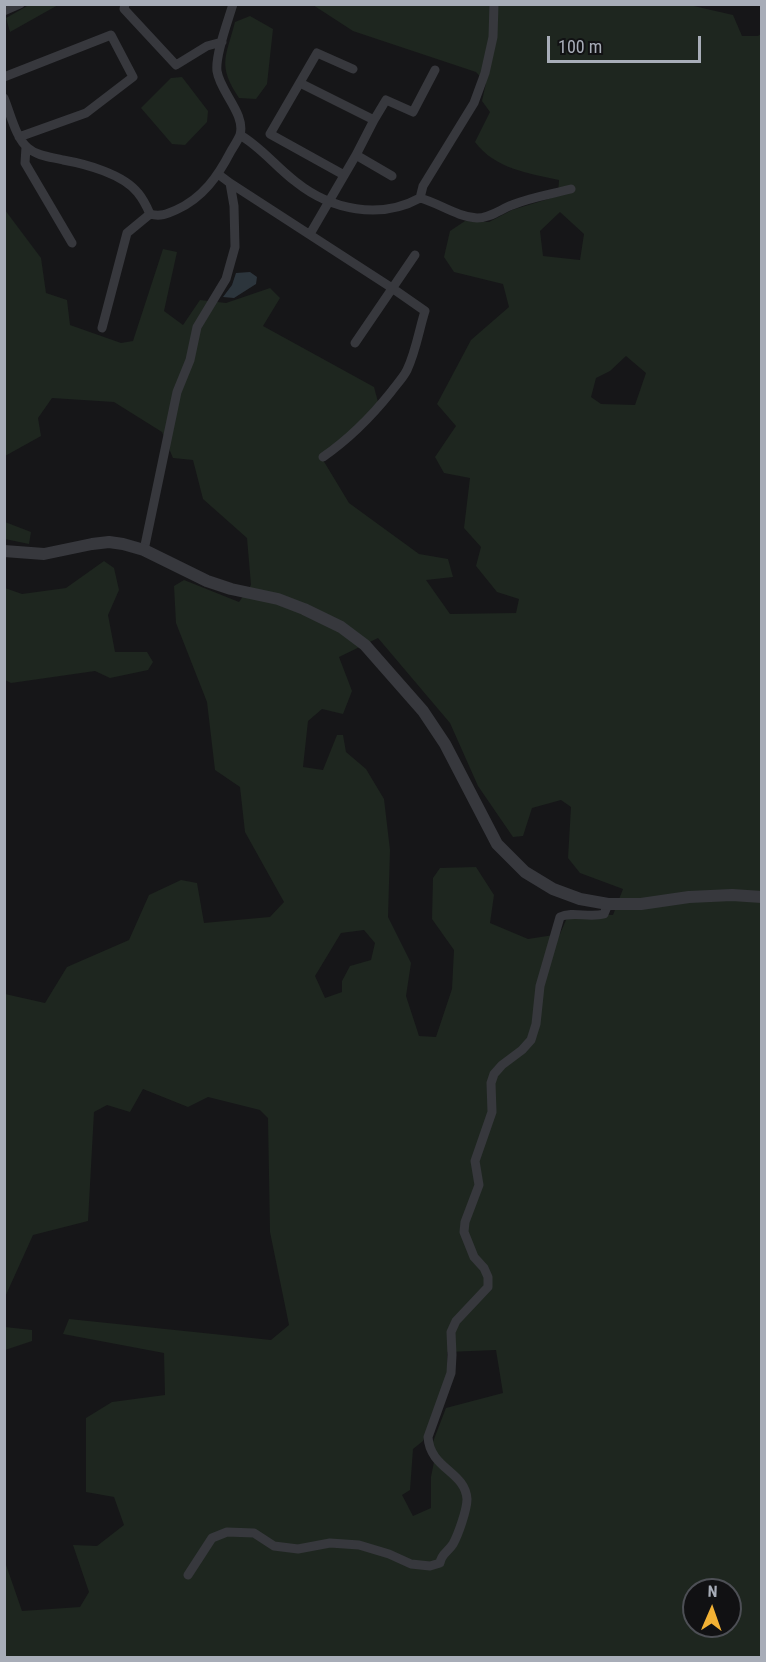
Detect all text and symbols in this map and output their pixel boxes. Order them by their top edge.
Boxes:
scale bar [550,24,704,62]
text: 100 m [558,36,602,57]
north arrow [682,1578,742,1638]
text: N [707,1582,718,1601]

